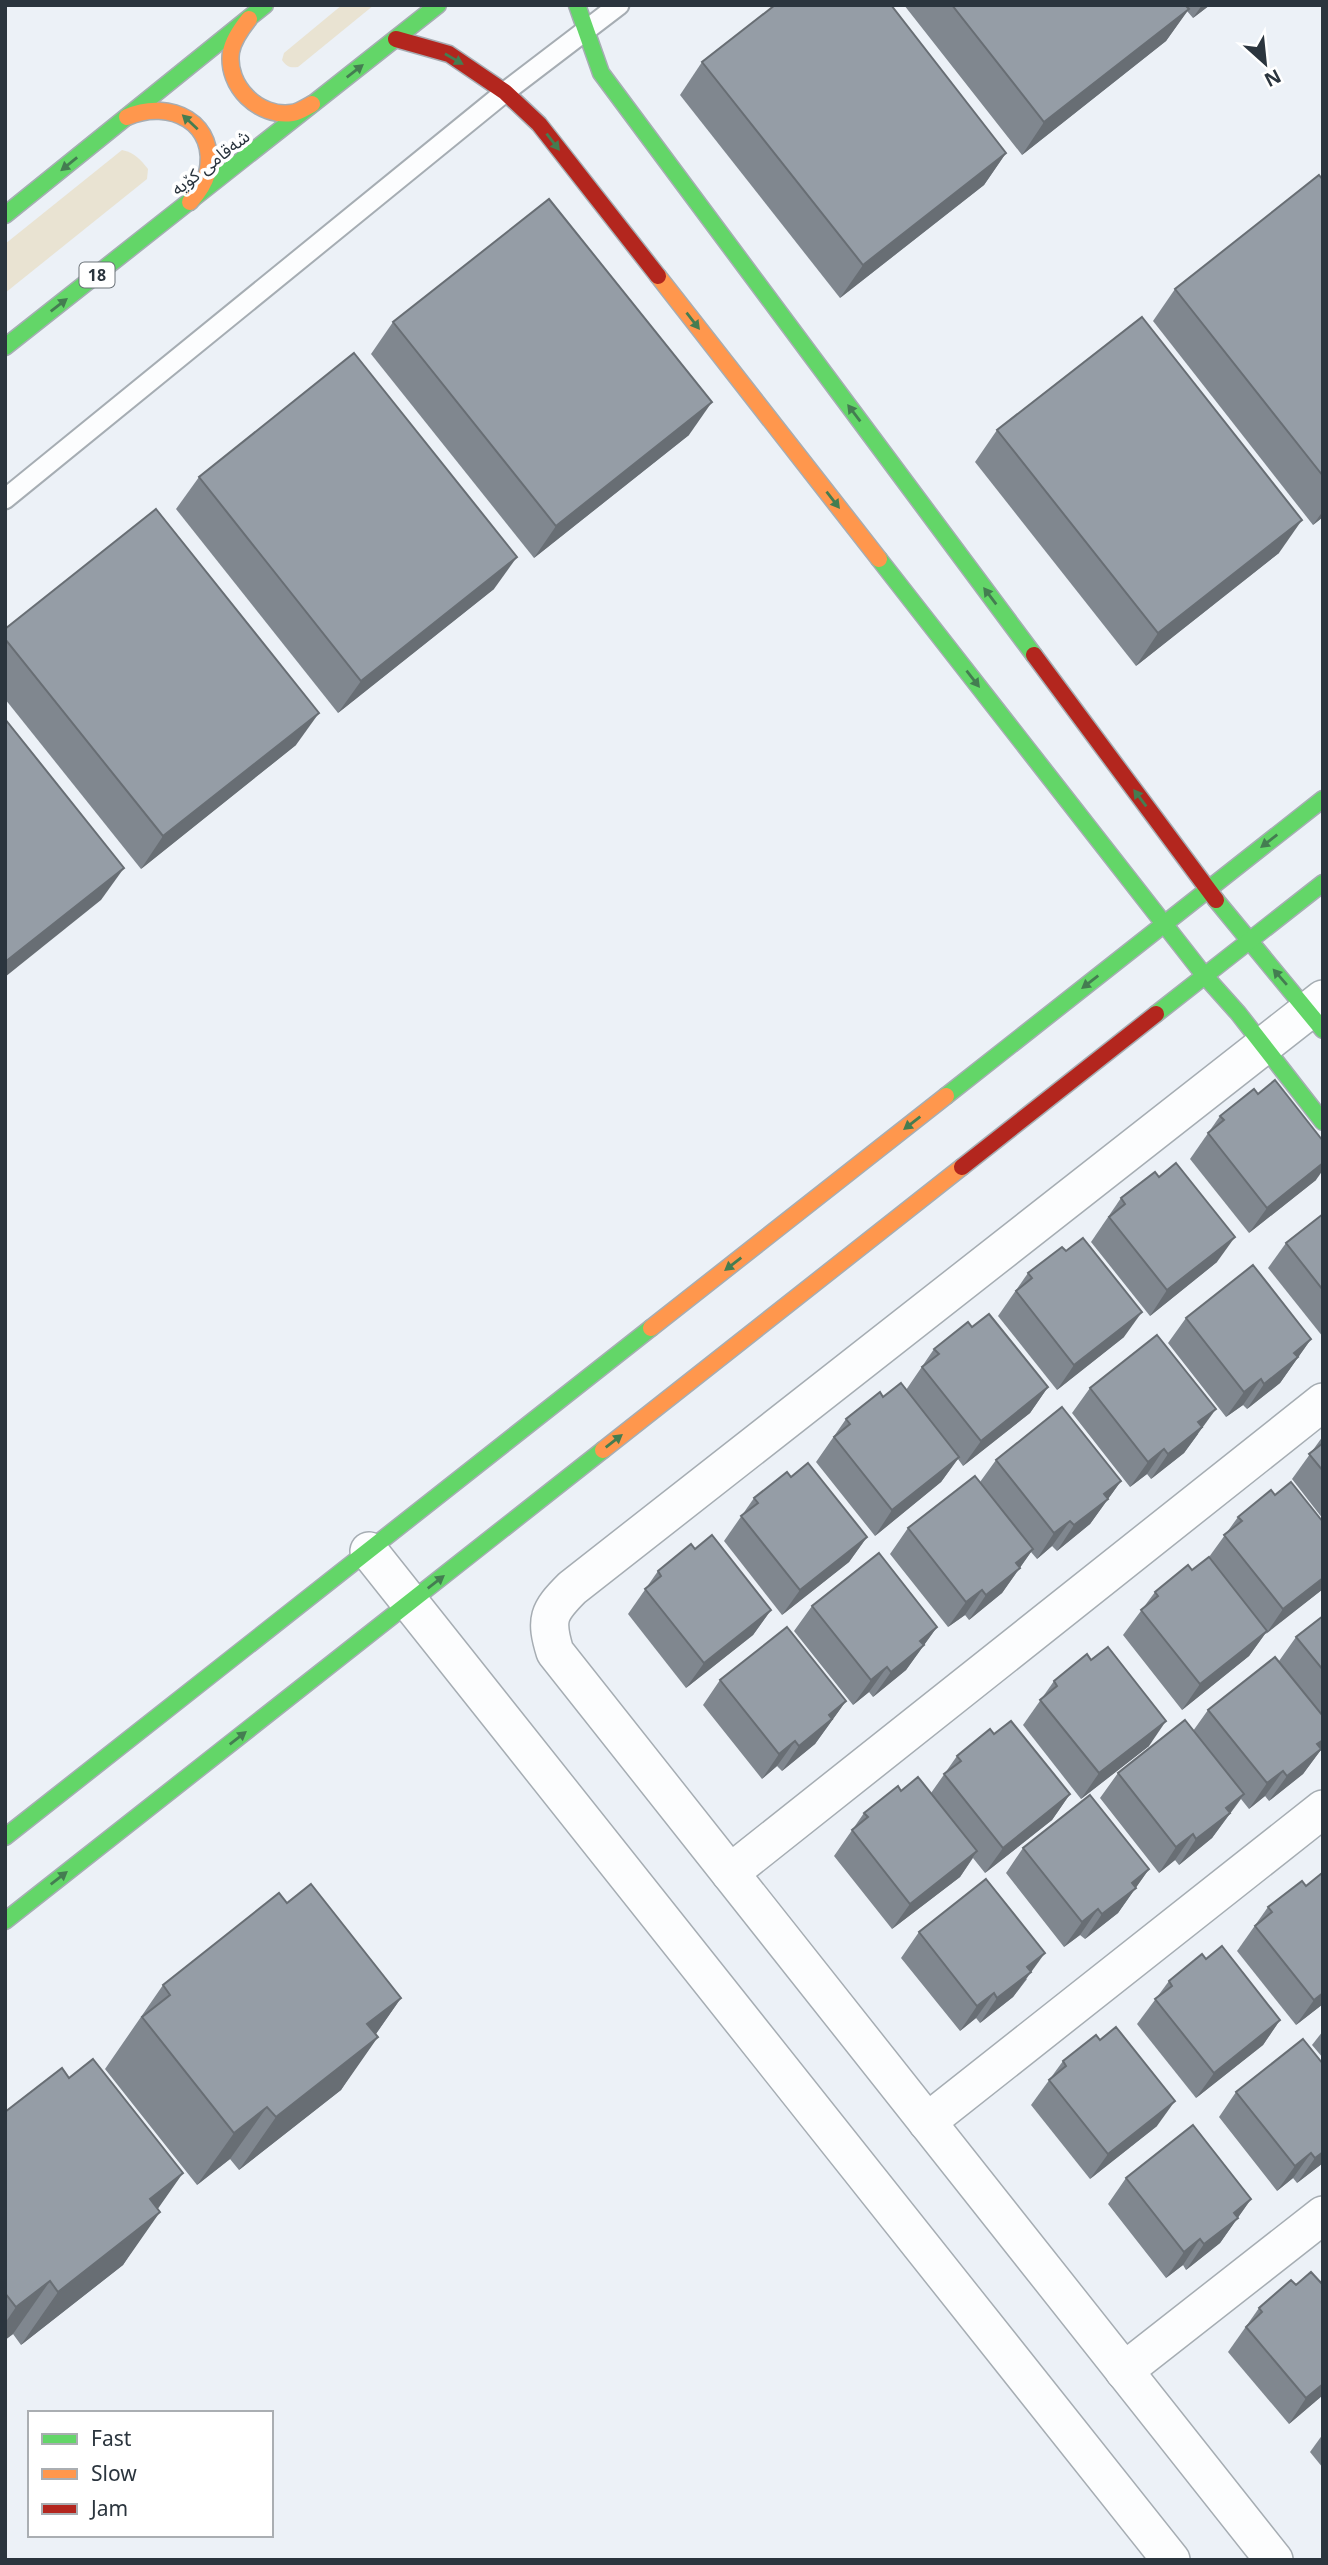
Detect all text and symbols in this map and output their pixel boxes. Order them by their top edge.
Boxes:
north arrow [1230,28,1300,98]
one-way arrow [444,53,464,65]
text: N [1260,63,1286,93]
one-way arrow [346,65,364,79]
one-way arrow [181,114,199,130]
street label: شەقامی کۆیە [166,124,254,200]
one-way arrow [545,132,560,150]
one-way arrow [60,156,78,171]
road number: 18 [80,262,114,288]
one-way arrow [50,298,68,312]
one-way arrow [685,311,700,329]
one-way arrow [848,404,862,422]
one-way arrow [825,491,839,509]
one-way arrow [983,586,997,605]
one-way arrow [965,671,980,688]
one-way arrow [1134,789,1148,807]
one-way arrow [1260,834,1278,848]
one-way arrow [1272,968,1288,986]
one-way arrow [1082,975,1100,990]
one-way arrow [903,1115,920,1130]
one-way arrow [725,1256,743,1271]
one-way arrow [605,1433,623,1448]
one-way arrow [426,1574,444,1589]
one-way arrow [228,1730,246,1745]
one-way arrow [49,1871,67,1886]
legend [28,2411,273,2537]
text: Fast [91,2424,132,2452]
text: Slow [91,2459,137,2487]
text: Jam [89,2494,128,2522]

